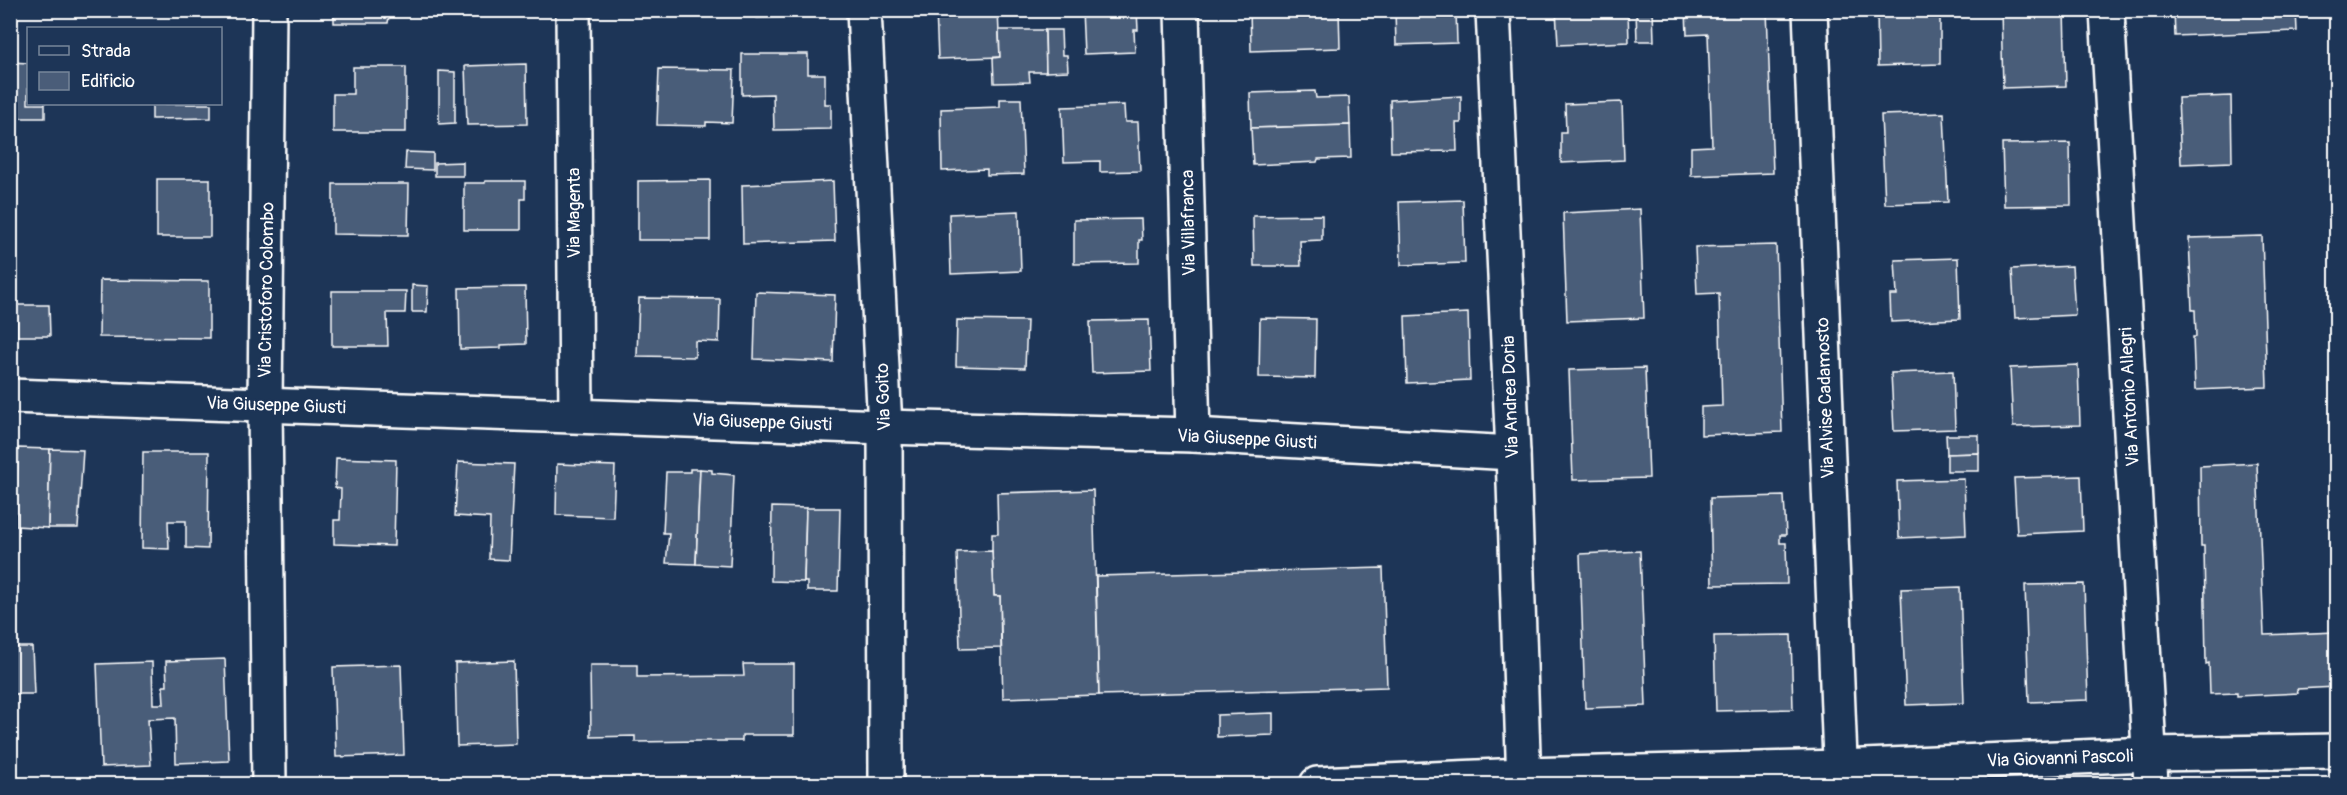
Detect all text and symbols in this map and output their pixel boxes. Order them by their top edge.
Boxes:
legend [27,27,222,105]
text: Strada [81,40,131,63]
text: Edificio [81,70,135,93]
street label: Via Magenta [563,168,586,258]
street label: Via Villafranca [1176,170,1201,276]
street label: Via Cristoforo Colombo [253,201,280,378]
street label: Via Alvise Cadamosto [1811,316,1840,479]
street label: Via Antonio Allegri [2114,327,2145,467]
street label: Via Andrea Doria [1497,335,1524,459]
street label: Via Goito [871,362,896,431]
street label: Via Giuseppe Giusti [206,392,346,419]
street label: Via Giuseppe Giusti [692,409,832,436]
street label: Via Giuseppe Giusti [1177,424,1317,455]
street label: Via Giovanni Pascoli [1986,744,2134,773]

